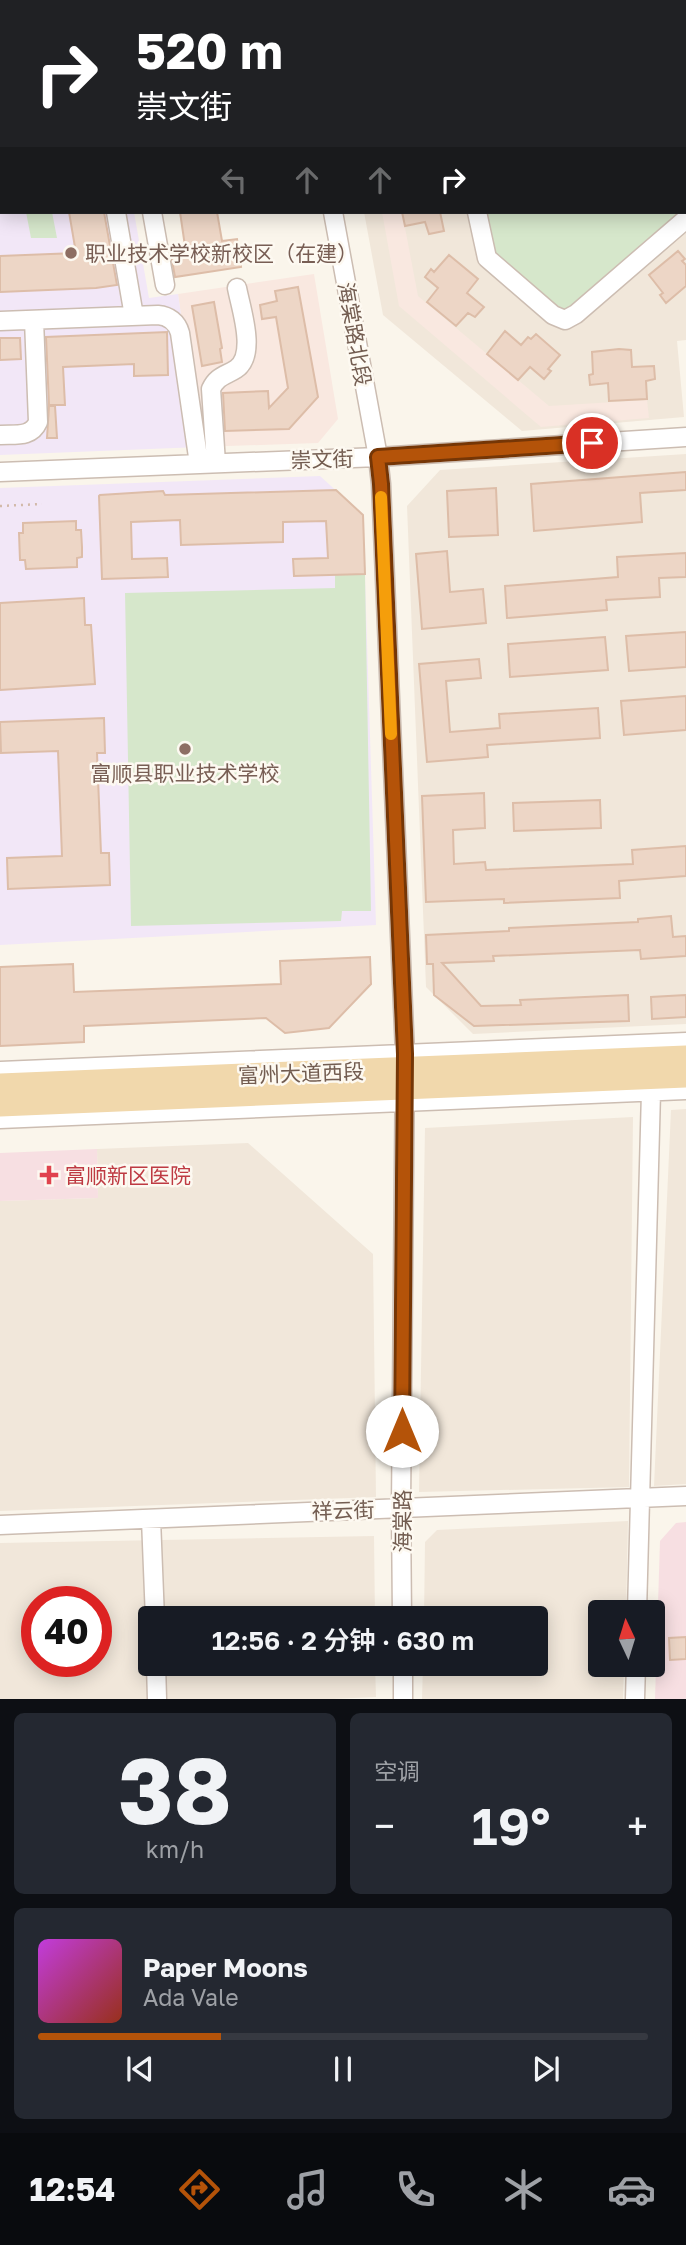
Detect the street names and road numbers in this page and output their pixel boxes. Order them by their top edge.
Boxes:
street label: 海棠路北段 [333,280,377,388]
street label: 崇文街 [290,445,354,473]
street label: 富州大道西段 [238,1058,364,1088]
street label: 海棠路 [389,1490,415,1553]
street label: 祥云街 [311,1496,375,1524]

